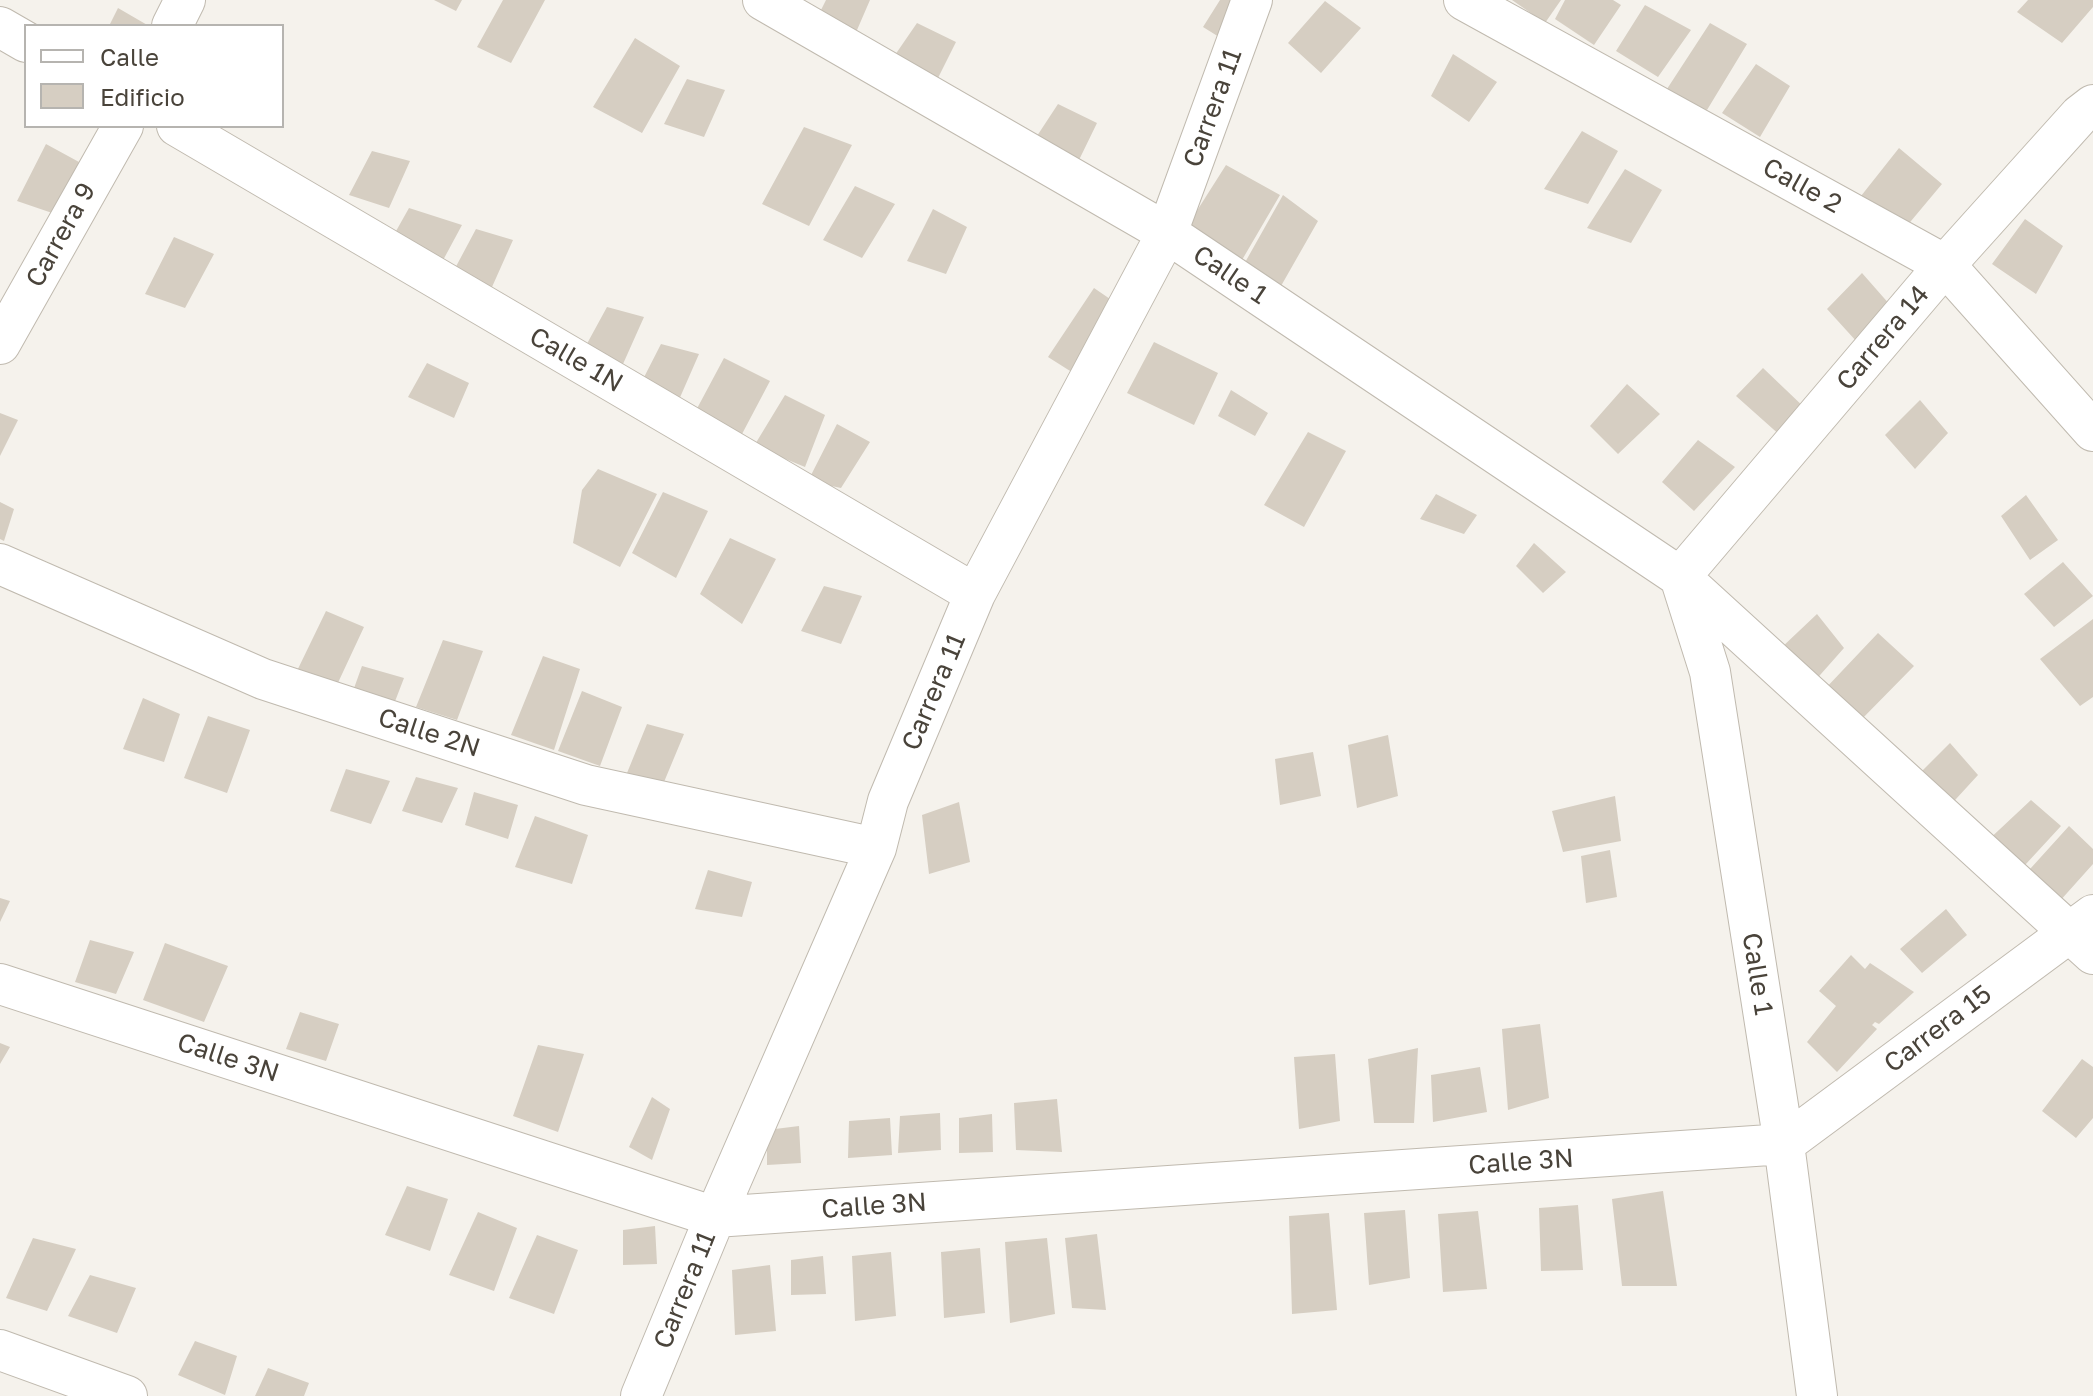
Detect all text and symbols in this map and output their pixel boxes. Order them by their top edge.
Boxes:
legend [24,24,284,128]
text: Calle [100,42,159,71]
street label: Carrera 11 [1177,45,1249,171]
text: Edificio [100,82,185,111]
street label: Calle 2 [1757,152,1847,220]
street label: Carrera 9 [20,177,102,293]
street label: Calle 1 [1187,239,1273,311]
street label: Carrera 14 [1830,279,1936,397]
street label: Calle 1N [524,321,628,399]
street label: Carrera 11 [895,629,973,755]
street label: Calle 2N [374,702,484,764]
street label: Calle 1 [1735,931,1779,1017]
street label: Carrera 15 [1878,979,1998,1079]
street label: Calle 3N [173,1027,283,1089]
street label: Calle 3N [1467,1143,1575,1181]
street label: Calle 3N [820,1187,928,1225]
street label: Carrera 11 [647,1227,723,1353]

